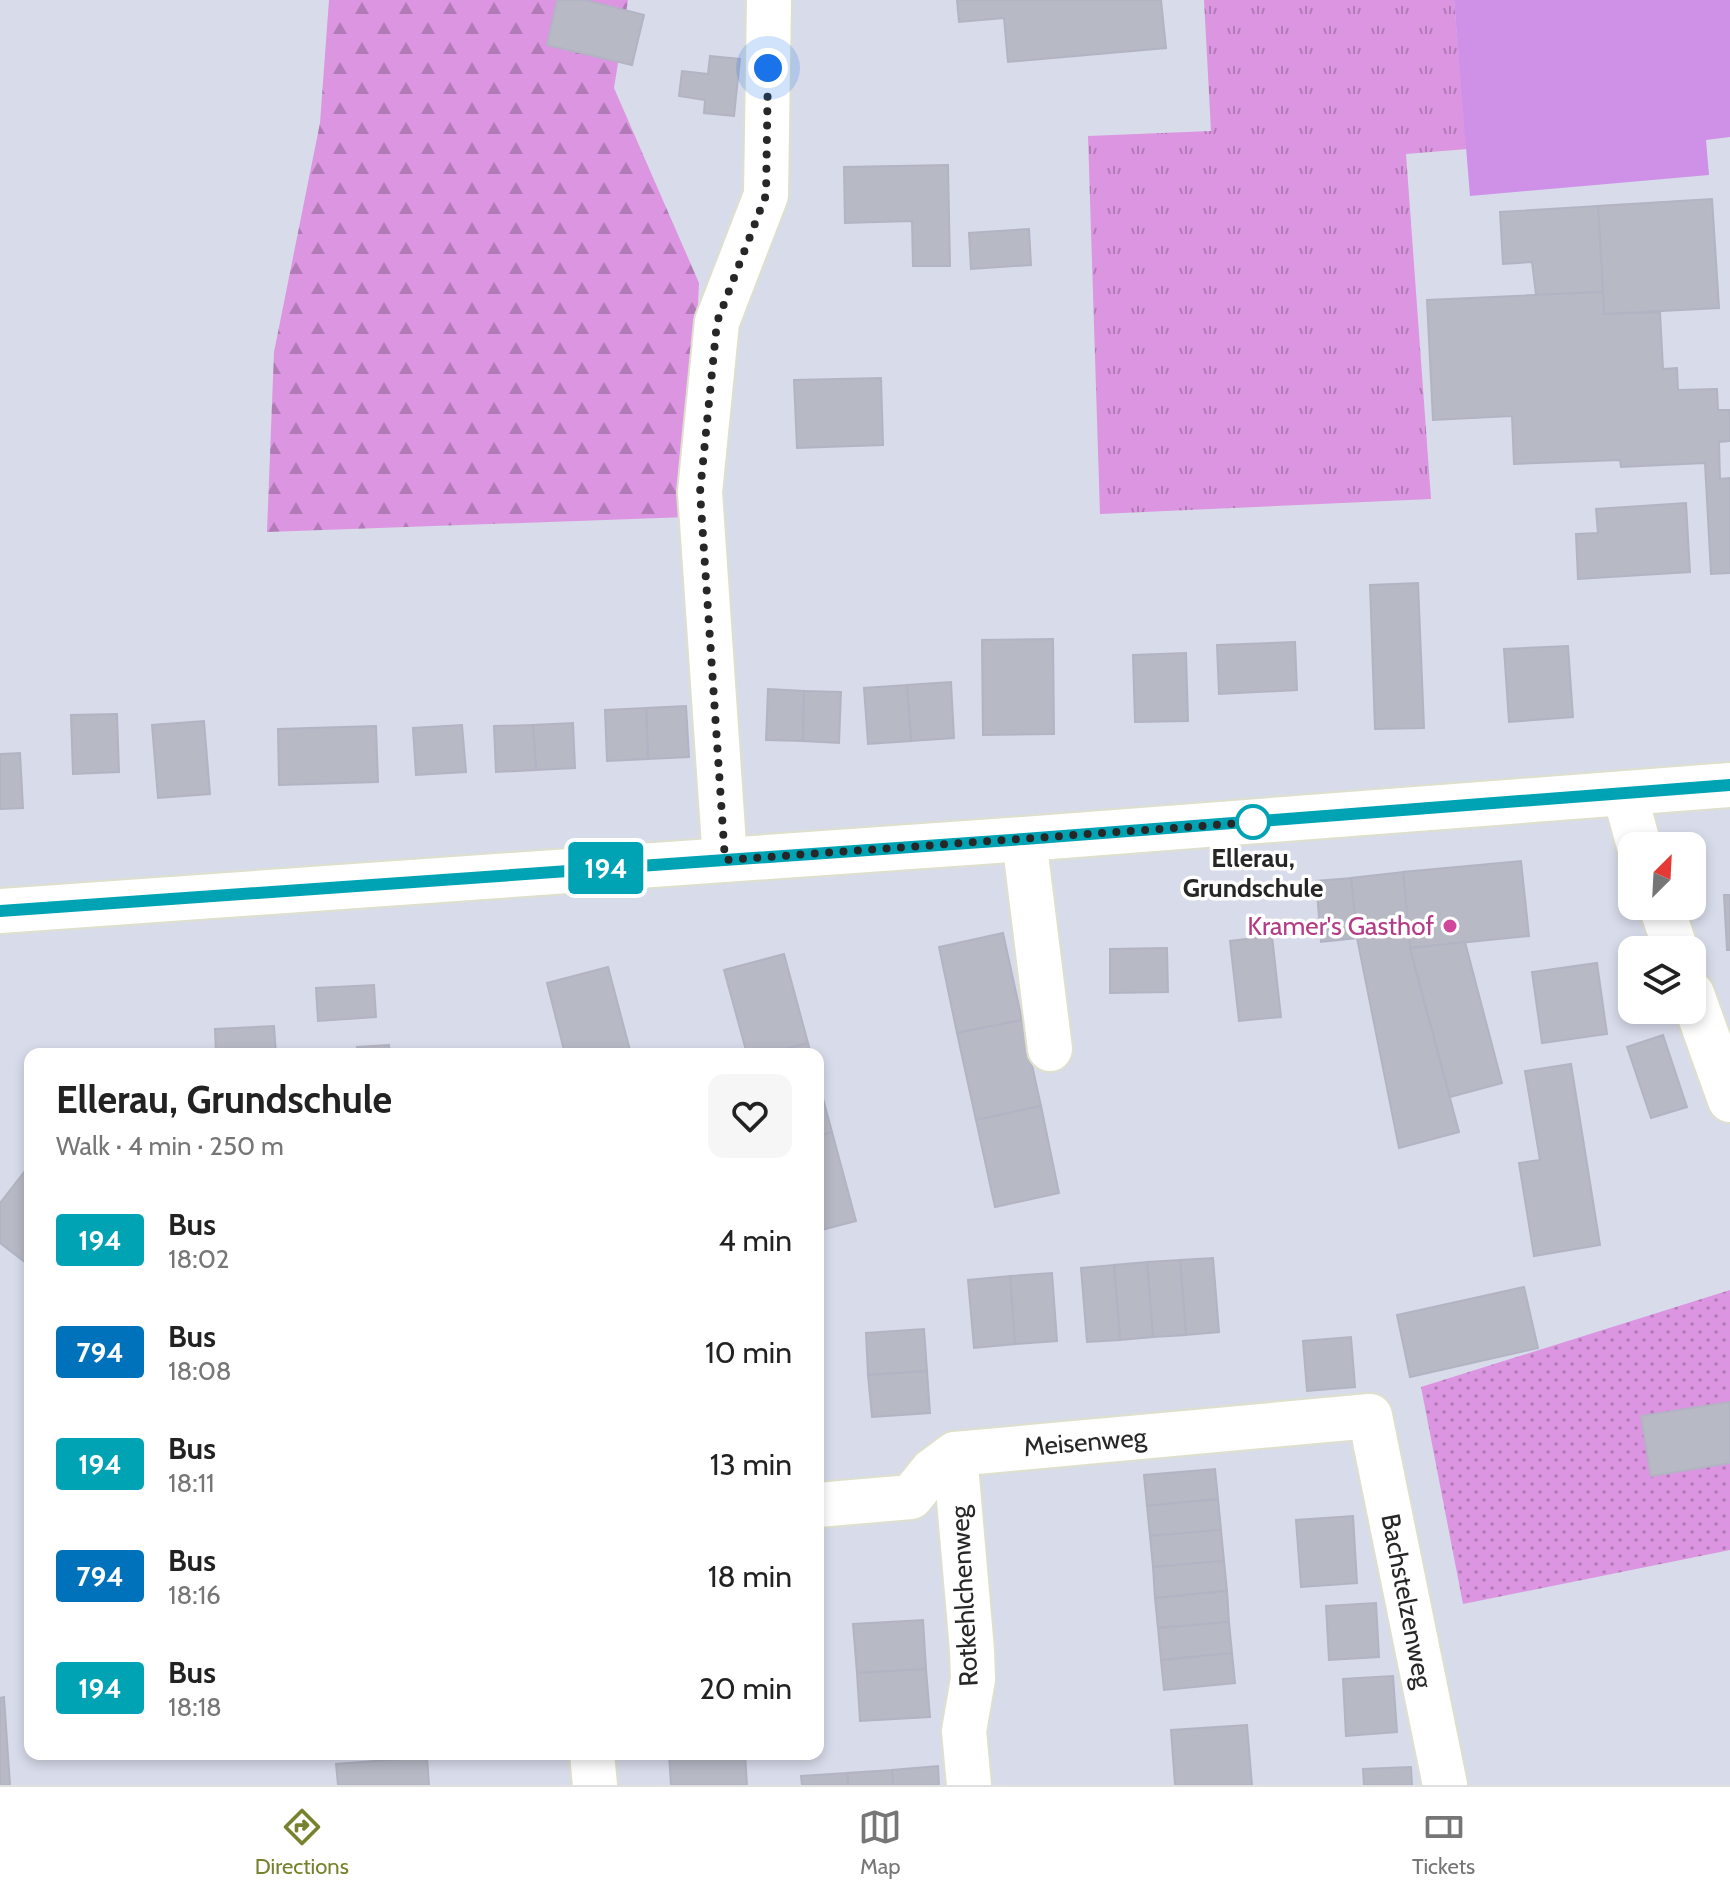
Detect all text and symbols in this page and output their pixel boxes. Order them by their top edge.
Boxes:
your location [748,48,788,88]
marker: Ellerau, Grundschule [1236,805,1270,839]
north arrow [1618,832,1706,920]
map controls [1618,832,1706,1024]
line badge: 194 [560,842,652,894]
place label: Ellerau, Grundschule [1183,842,1323,904]
text: 194 [584,851,628,885]
place label: Kramer's Gasthof [1247,910,1434,942]
marker: Kramer's Gasthof [1441,917,1459,935]
button: layers [1618,936,1706,1024]
button: heart [708,1074,792,1158]
text: Ellerau, Grundschule [56,1076,392,1123]
text: Walk · 4 min · 250 m [56,1130,284,1162]
text: Bus [168,1206,216,1243]
text: 4 min [718,1222,792,1259]
text: 194 [78,1223,122,1257]
text: 18:02 [168,1243,229,1275]
text: Bus [168,1318,216,1355]
text: 10 min [705,1334,792,1371]
text: 794 [76,1335,124,1369]
text: 18:08 [168,1355,232,1387]
street label: Meisenweg [1022,1421,1149,1463]
text: Bus [168,1430,216,1467]
text: 13 min [710,1446,792,1483]
text: 194 [78,1447,122,1481]
text: 18:11 [168,1467,215,1499]
street label: Rotkehlchenweg [943,1504,985,1687]
street label: Bachstelzenweg [1374,1511,1440,1692]
text: Bus [168,1542,216,1579]
text: 18 min [708,1558,792,1595]
text: 794 [76,1559,124,1593]
text: 18:16 [168,1579,221,1611]
text: Bus [168,1654,216,1691]
text: 20 min [699,1670,792,1707]
text: 194 [78,1671,122,1705]
text: 18:18 [168,1691,222,1723]
tab: Directions [255,1805,349,1880]
tab: Map [858,1805,902,1880]
tab: Tickets [1412,1805,1475,1880]

